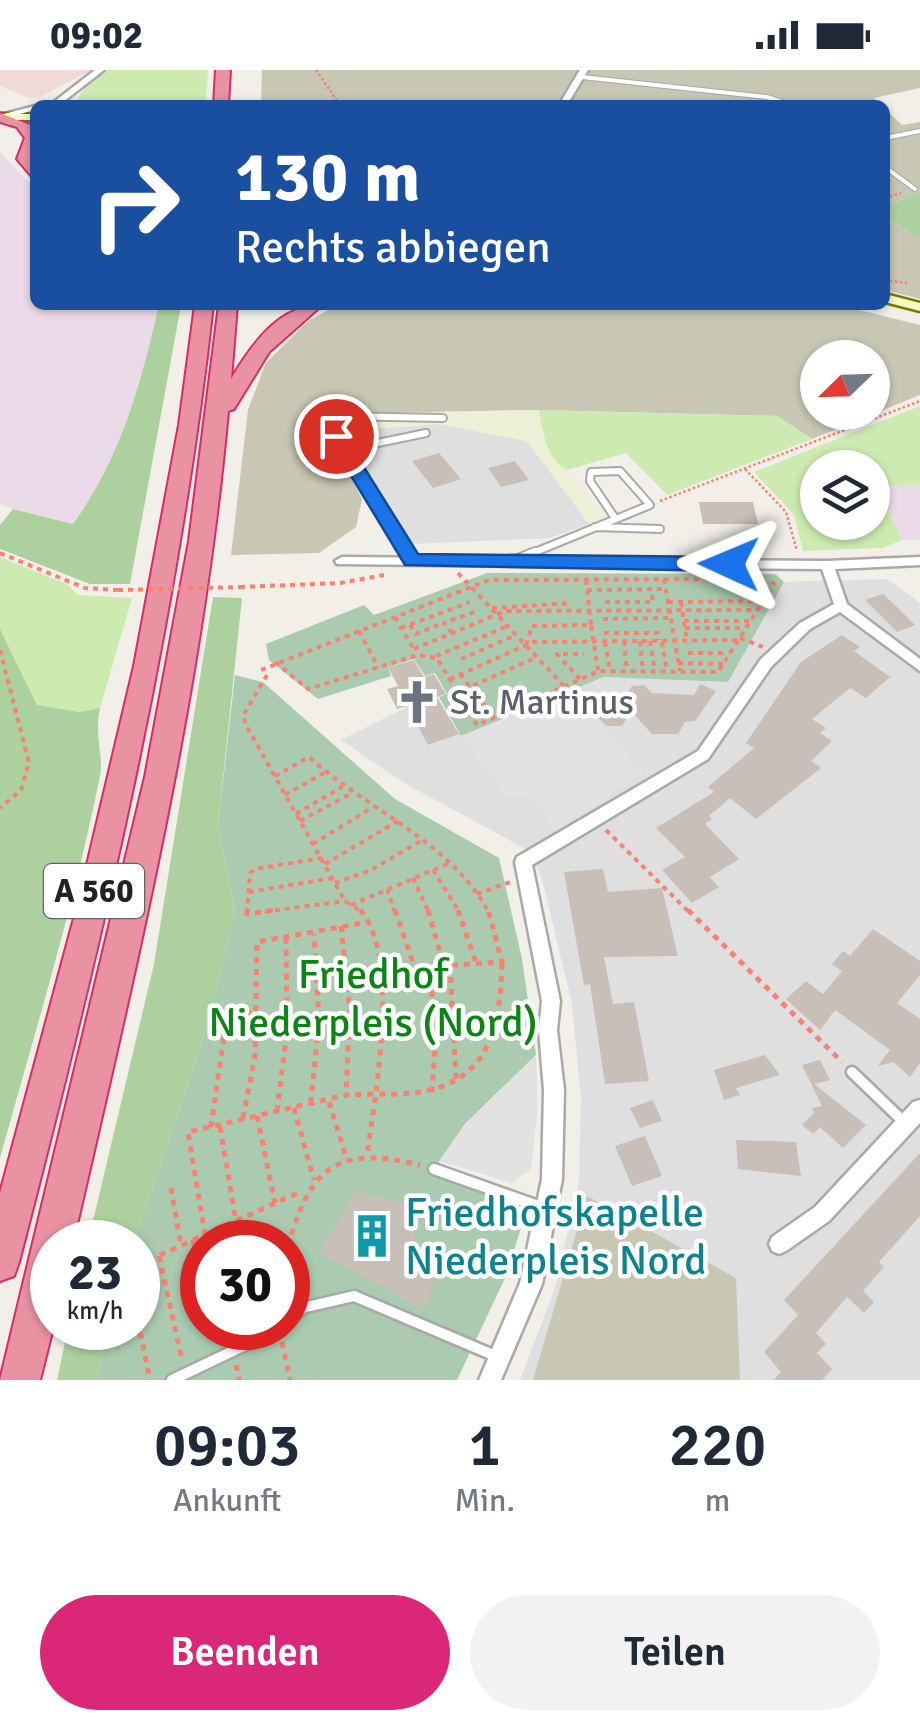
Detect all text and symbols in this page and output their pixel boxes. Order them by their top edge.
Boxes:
text: 09:02 [50,12,143,59]
text: 130 m [235,134,420,220]
icon: right [70,140,200,270]
text: Rechts abbiegen [235,220,551,275]
north arrow [800,340,890,430]
map controls [800,340,890,540]
pin [294,394,379,479]
icon: arrive [309,409,364,464]
button: layers [800,450,890,540]
position arrow [677,512,781,616]
church icon: St. Martinus [393,678,441,726]
place label: St. Martinus [450,681,634,724]
road number: A 560 [44,864,144,918]
park label: Friedhof Niederpleis (Nord) [208,949,538,1048]
place label: Friedhofskapelle Niederpleis Nord [405,1187,707,1286]
building icon: Friedhofskapelle Niederpleis Nord [348,1212,396,1260]
speed limit sign: 30 [180,1220,310,1350]
text: 23 [68,1242,122,1304]
text: km/h [67,1295,123,1326]
text: 09:03 [154,1409,301,1483]
text: 1 [468,1409,501,1483]
text: 220 [669,1409,766,1483]
text: Ankunft [173,1481,281,1520]
text: Min. [454,1481,515,1520]
text: m [705,1481,730,1520]
button: Beenden [40,1595,450,1710]
button: Teilen [470,1595,880,1710]

